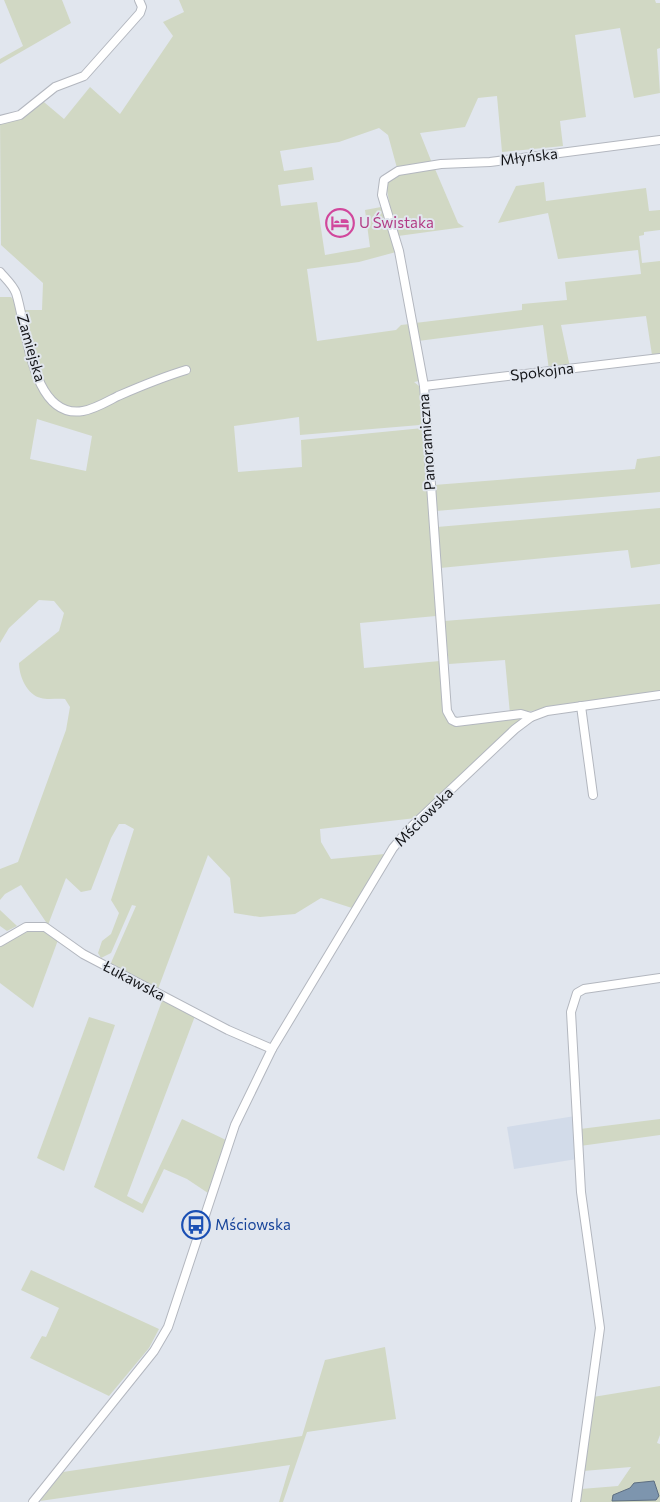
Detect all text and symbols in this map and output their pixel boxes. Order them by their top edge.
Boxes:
street label: Młyńska [499,144,559,168]
hotel icon: U Świstaka [325,208,355,238]
place label: U Świstaka [359,212,434,231]
street label: Zamiejska [14,312,50,384]
street label: Spokojna [509,358,575,384]
street label: Panoramiczna [414,393,438,491]
street label: Mściowska [390,783,457,850]
street label: Łukawska [99,956,169,1004]
bus stop icon: Mściowska [181,1210,211,1240]
place label: Mściowska [215,1215,291,1233]

